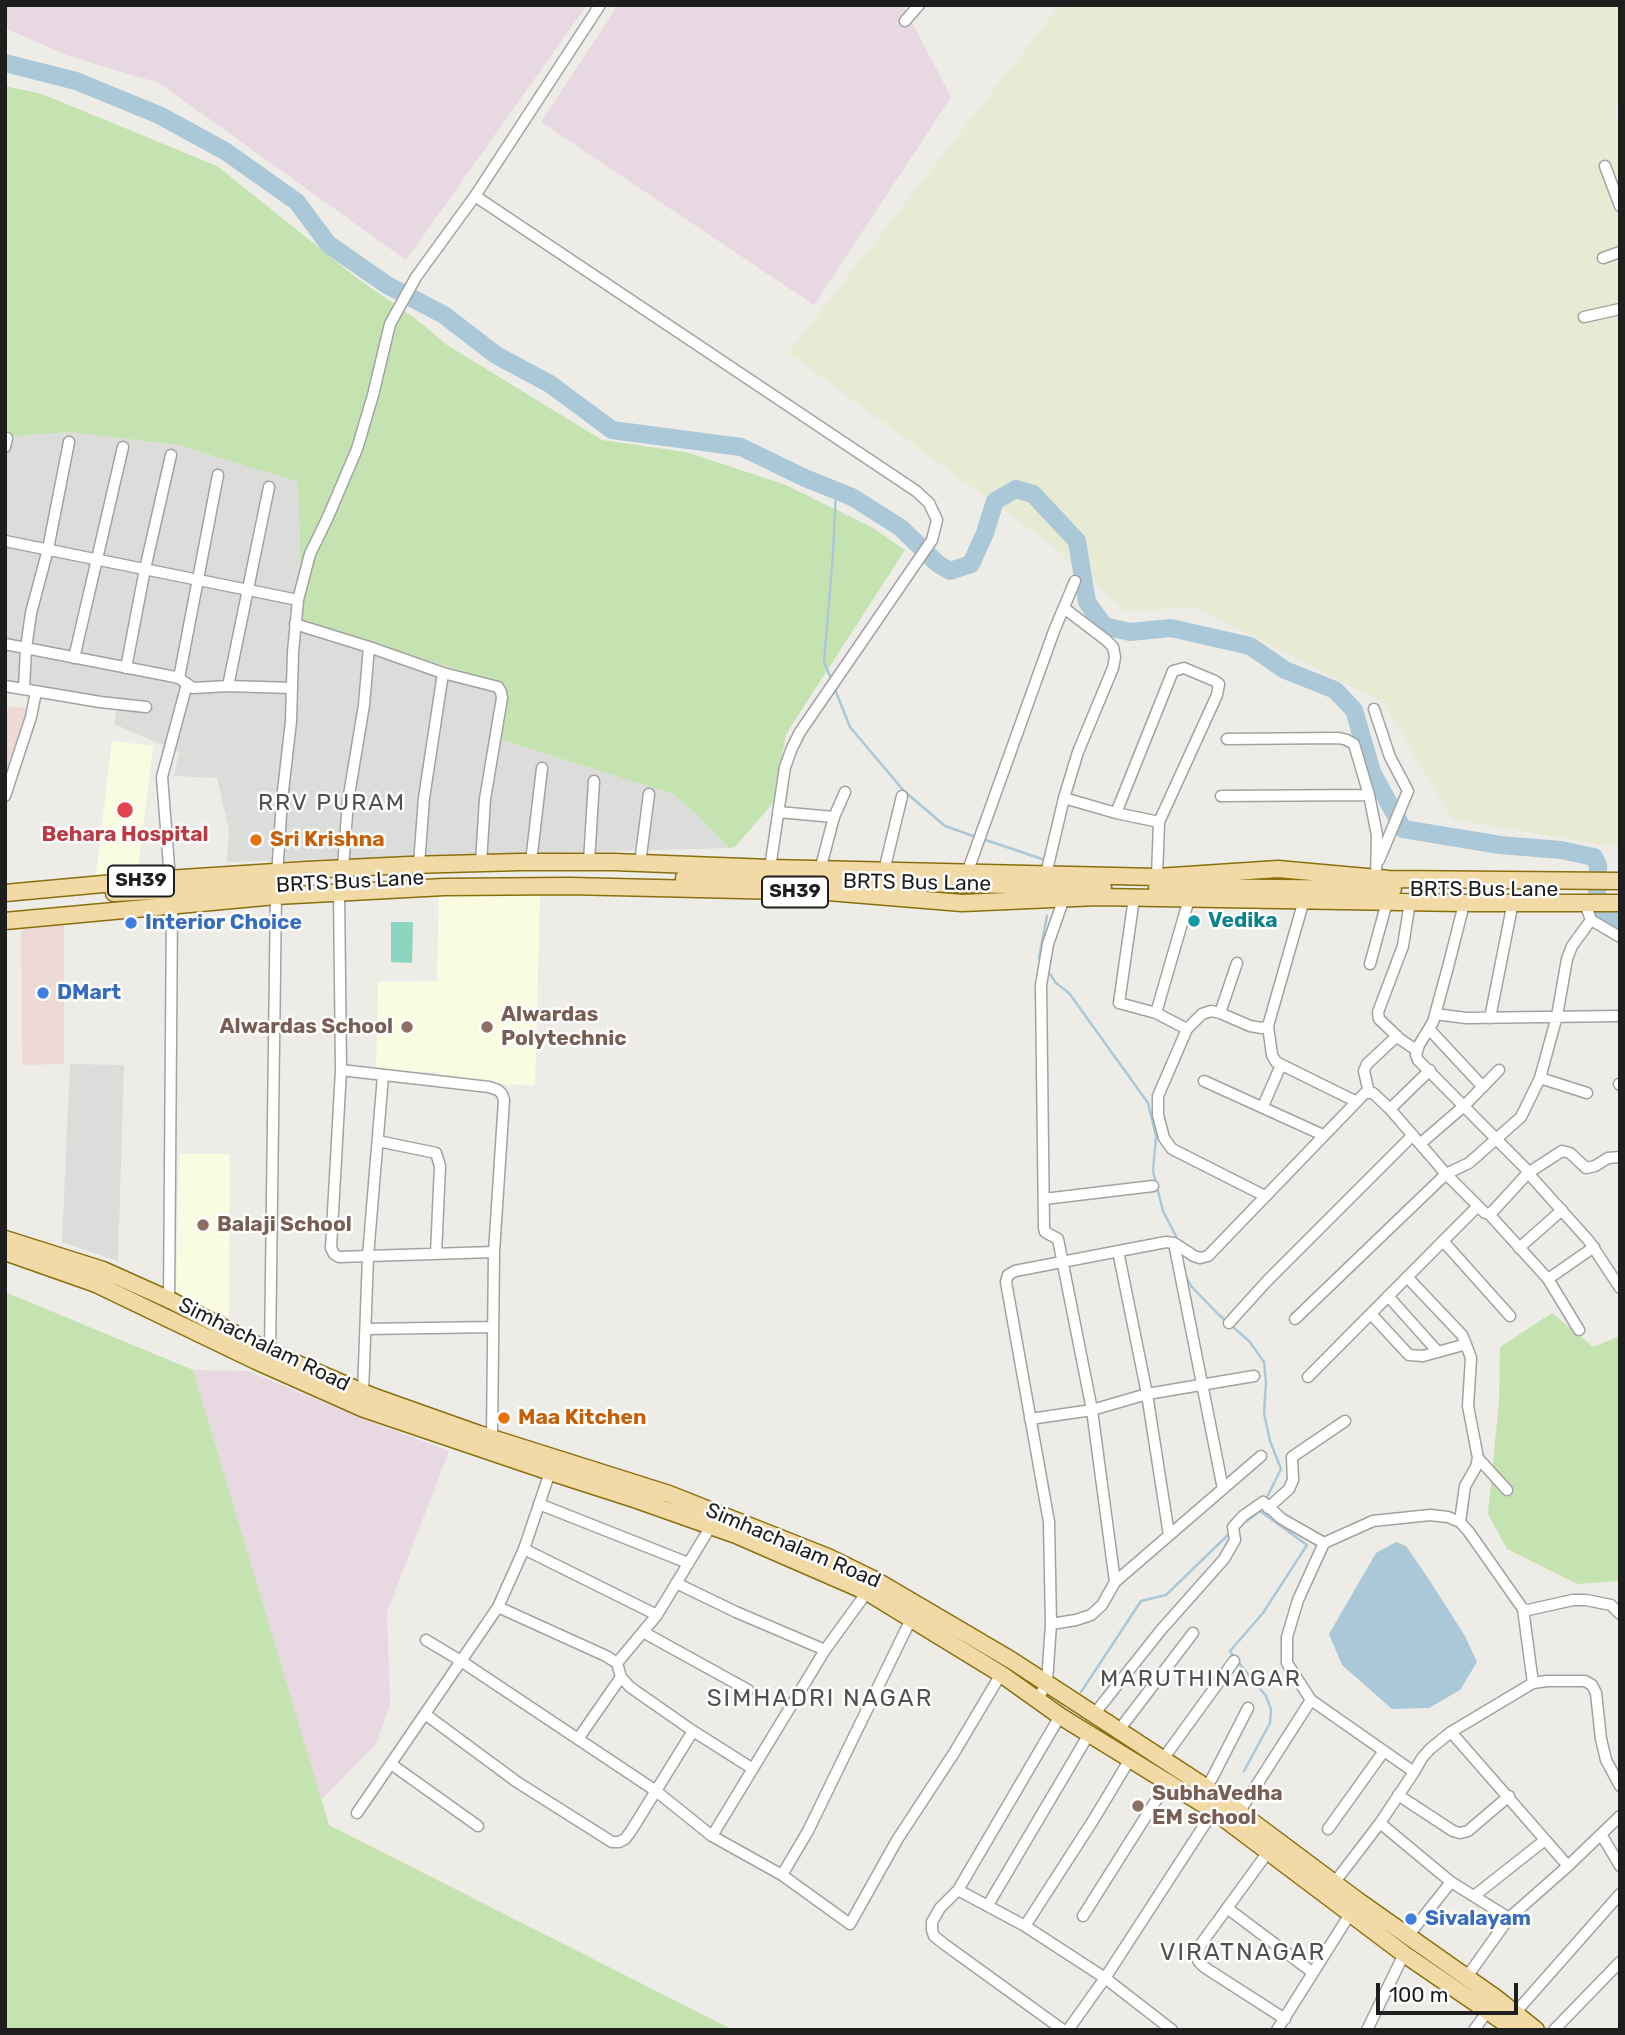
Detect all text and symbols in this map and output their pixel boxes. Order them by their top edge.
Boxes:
district label: RRV PURAM [259,789,405,817]
marker: Behara Hospital [115,800,135,820]
place label: Behara Hospital [41,822,209,848]
place label: Sri Krishna [270,827,385,853]
marker: Sri Krishna [248,832,264,848]
road number: SH39 [108,866,174,897]
street label: BRTS Bus Lane [275,866,425,898]
street label: BRTS Bus Lane [843,869,991,897]
road number: SH39 [762,876,828,908]
street label: BRTS Bus Lane [1410,877,1558,903]
place label: Vedika [1208,908,1278,934]
place label: Interior Choice [145,910,302,936]
marker: Vedika [1186,913,1202,929]
marker: Interior Choice [123,915,139,931]
place label: DMart [57,980,121,1006]
marker: DMart [35,985,51,1001]
place label: Alwardas Polytechnic [501,1002,627,1052]
place label: Alwardas School [220,1014,393,1040]
marker: Alwardas School [399,1019,415,1035]
marker: Alwardas Polytechnic [479,1019,495,1035]
place label: Balaji School [217,1212,352,1238]
marker: Balaji School [195,1217,211,1233]
street label: Simhachalam Road [174,1293,354,1397]
place label: Maa Kitchen [518,1405,646,1431]
marker: Maa Kitchen [496,1410,512,1426]
street label: Simhachalam Road [702,1498,884,1594]
district label: MARUTHINAGAR [1102,1665,1300,1693]
district label: SIMHADRI NAGAR [708,1685,932,1713]
place label: SubhaVedha EM school [1152,1781,1283,1831]
marker: SubhaVedha EM school [1130,1798,1146,1814]
place label: Sivalayam [1425,1906,1531,1932]
marker: Sivalayam [1403,1911,1419,1927]
district label: VIRATNAGAR [1161,1939,1325,1967]
scale bar [1380,1968,1522,2012]
text: 100 m [1389,1982,1448,2007]

